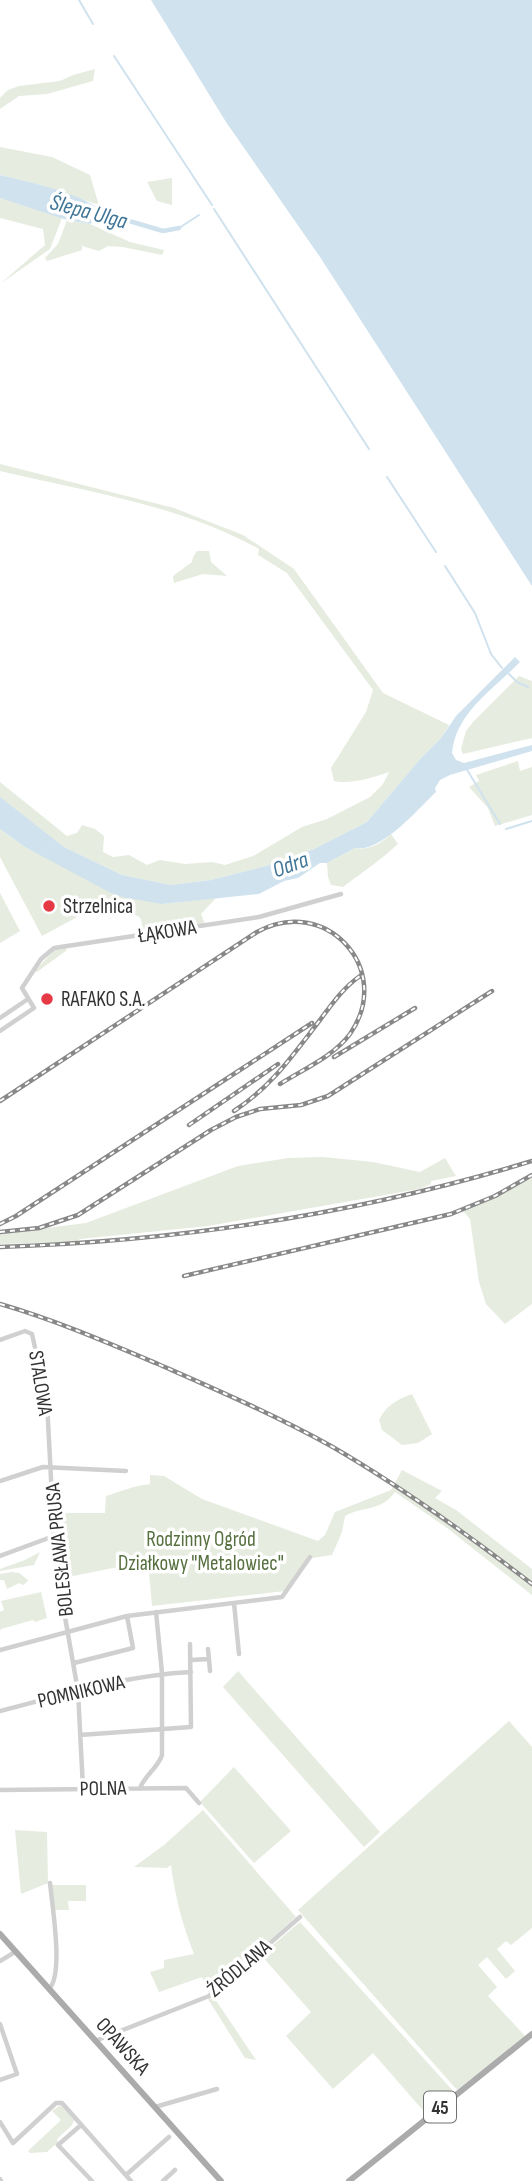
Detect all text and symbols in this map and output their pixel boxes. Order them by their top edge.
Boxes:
water label: Ślepa Ulga [47,188,131,236]
water label: Odra [269,845,313,884]
place label: Strzelnica [63,894,133,919]
marker: Strzelnica [41,898,57,914]
street label: ŁĄKOWA [135,914,199,949]
place label: RAFAKO S.A. [61,987,146,1012]
marker: RAFAKO S.A. [39,991,55,1007]
street label: STALOWA [23,1349,58,1418]
street label: BOLESŁAWA PRUSA [40,1481,79,1618]
park label: Rodzinny Ogród Działkowy "Metalowiec" [118,1527,284,1576]
street label: POMNIKOWA [35,1669,128,1714]
street label: POLNA [79,1776,128,1801]
street label: ŹRÓDLANA [202,1934,277,2002]
street label: OPAWSKA [90,2013,155,2081]
road number: 45 [424,2092,456,2122]

